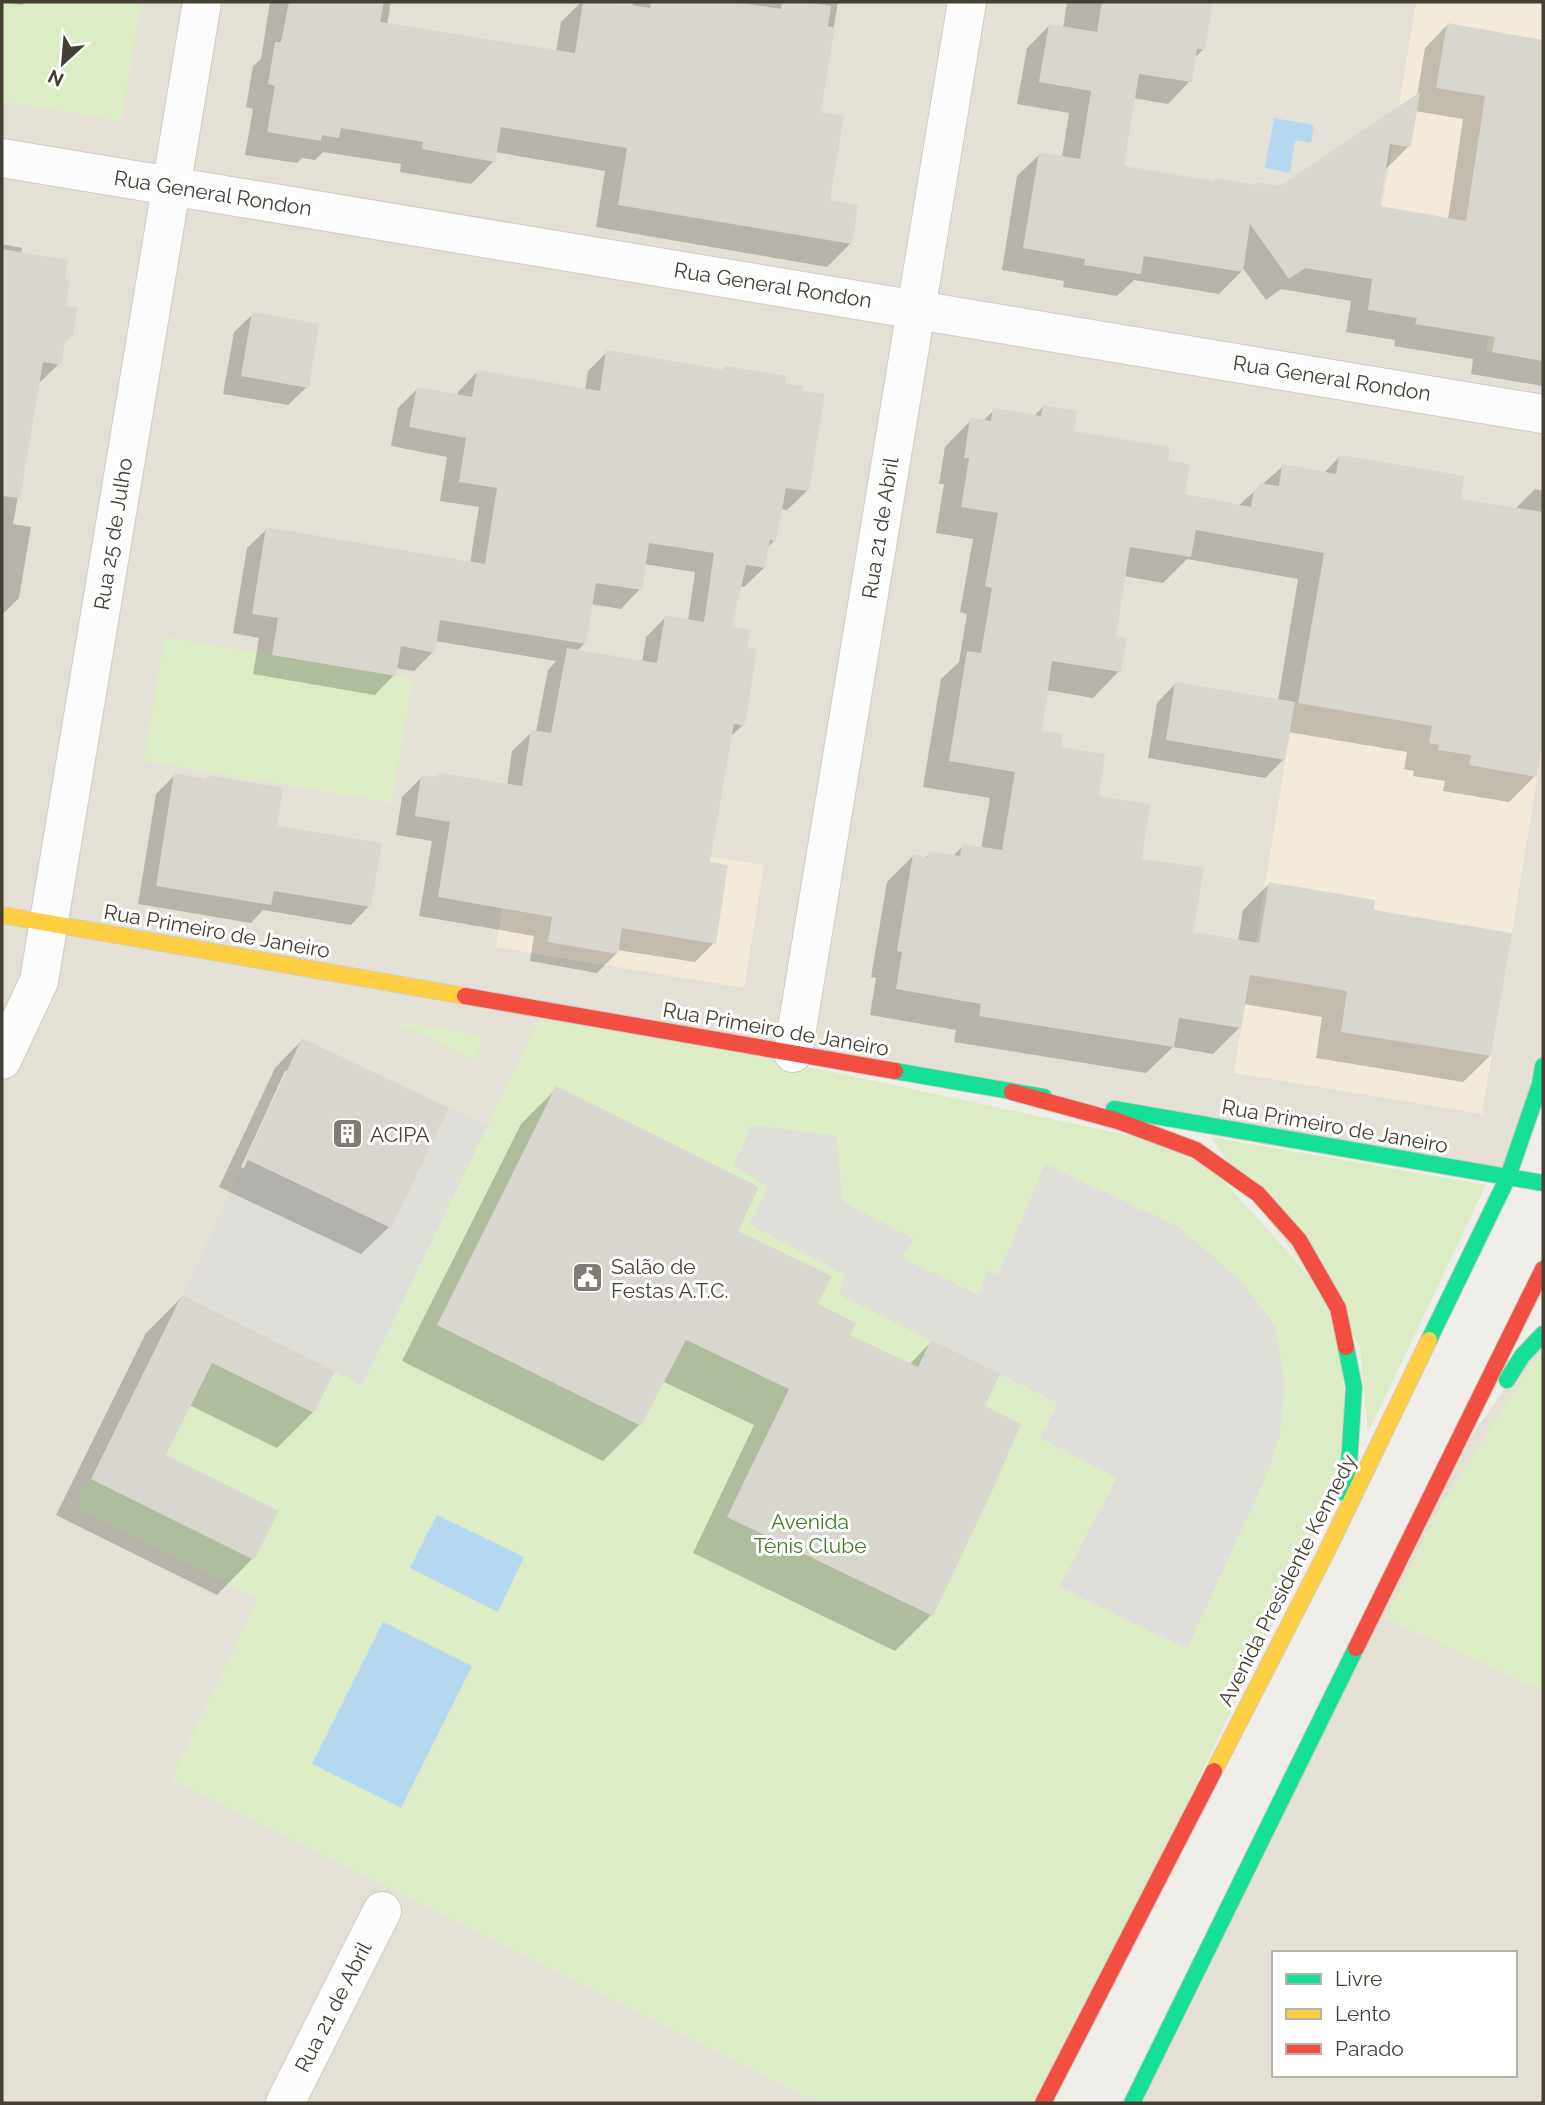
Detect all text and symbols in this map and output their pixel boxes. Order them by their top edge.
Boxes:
north arrow [28,28,98,98]
text: N [44,65,67,91]
street label: Rua General Rondon [112,165,314,221]
street label: Rua General Rondon [672,257,874,313]
street label: Rua General Rondon [1231,350,1433,406]
street label: Rua 21 de Abril [856,455,904,601]
street label: Rua 25 de Julho [89,456,137,612]
street label: Rua Primeiro de Janeiro [102,899,332,963]
street label: Rua Primeiro de Janeiro [661,997,891,1061]
street label: Rua Primeiro de Janeiro [1220,1094,1450,1158]
building icon: ACIPA [330,1117,364,1151]
place label: ACIPA [370,1122,430,1147]
place label: Salão de Festas A.T.C. [611,1254,729,1303]
public building icon: Salão de Festas A.T.C. [571,1261,605,1295]
street label: Avenida Presidente Kennedy [1213,1450,1361,1710]
park label: Avenida Tênis Clube [754,1509,866,1558]
street label: Rua 21 de Abril [289,1937,377,2076]
legend [1272,1951,1517,2077]
text: Livre [1335,1966,1382,1991]
text: Lento [1335,2001,1391,2026]
text: Parado [1335,2036,1404,2061]

